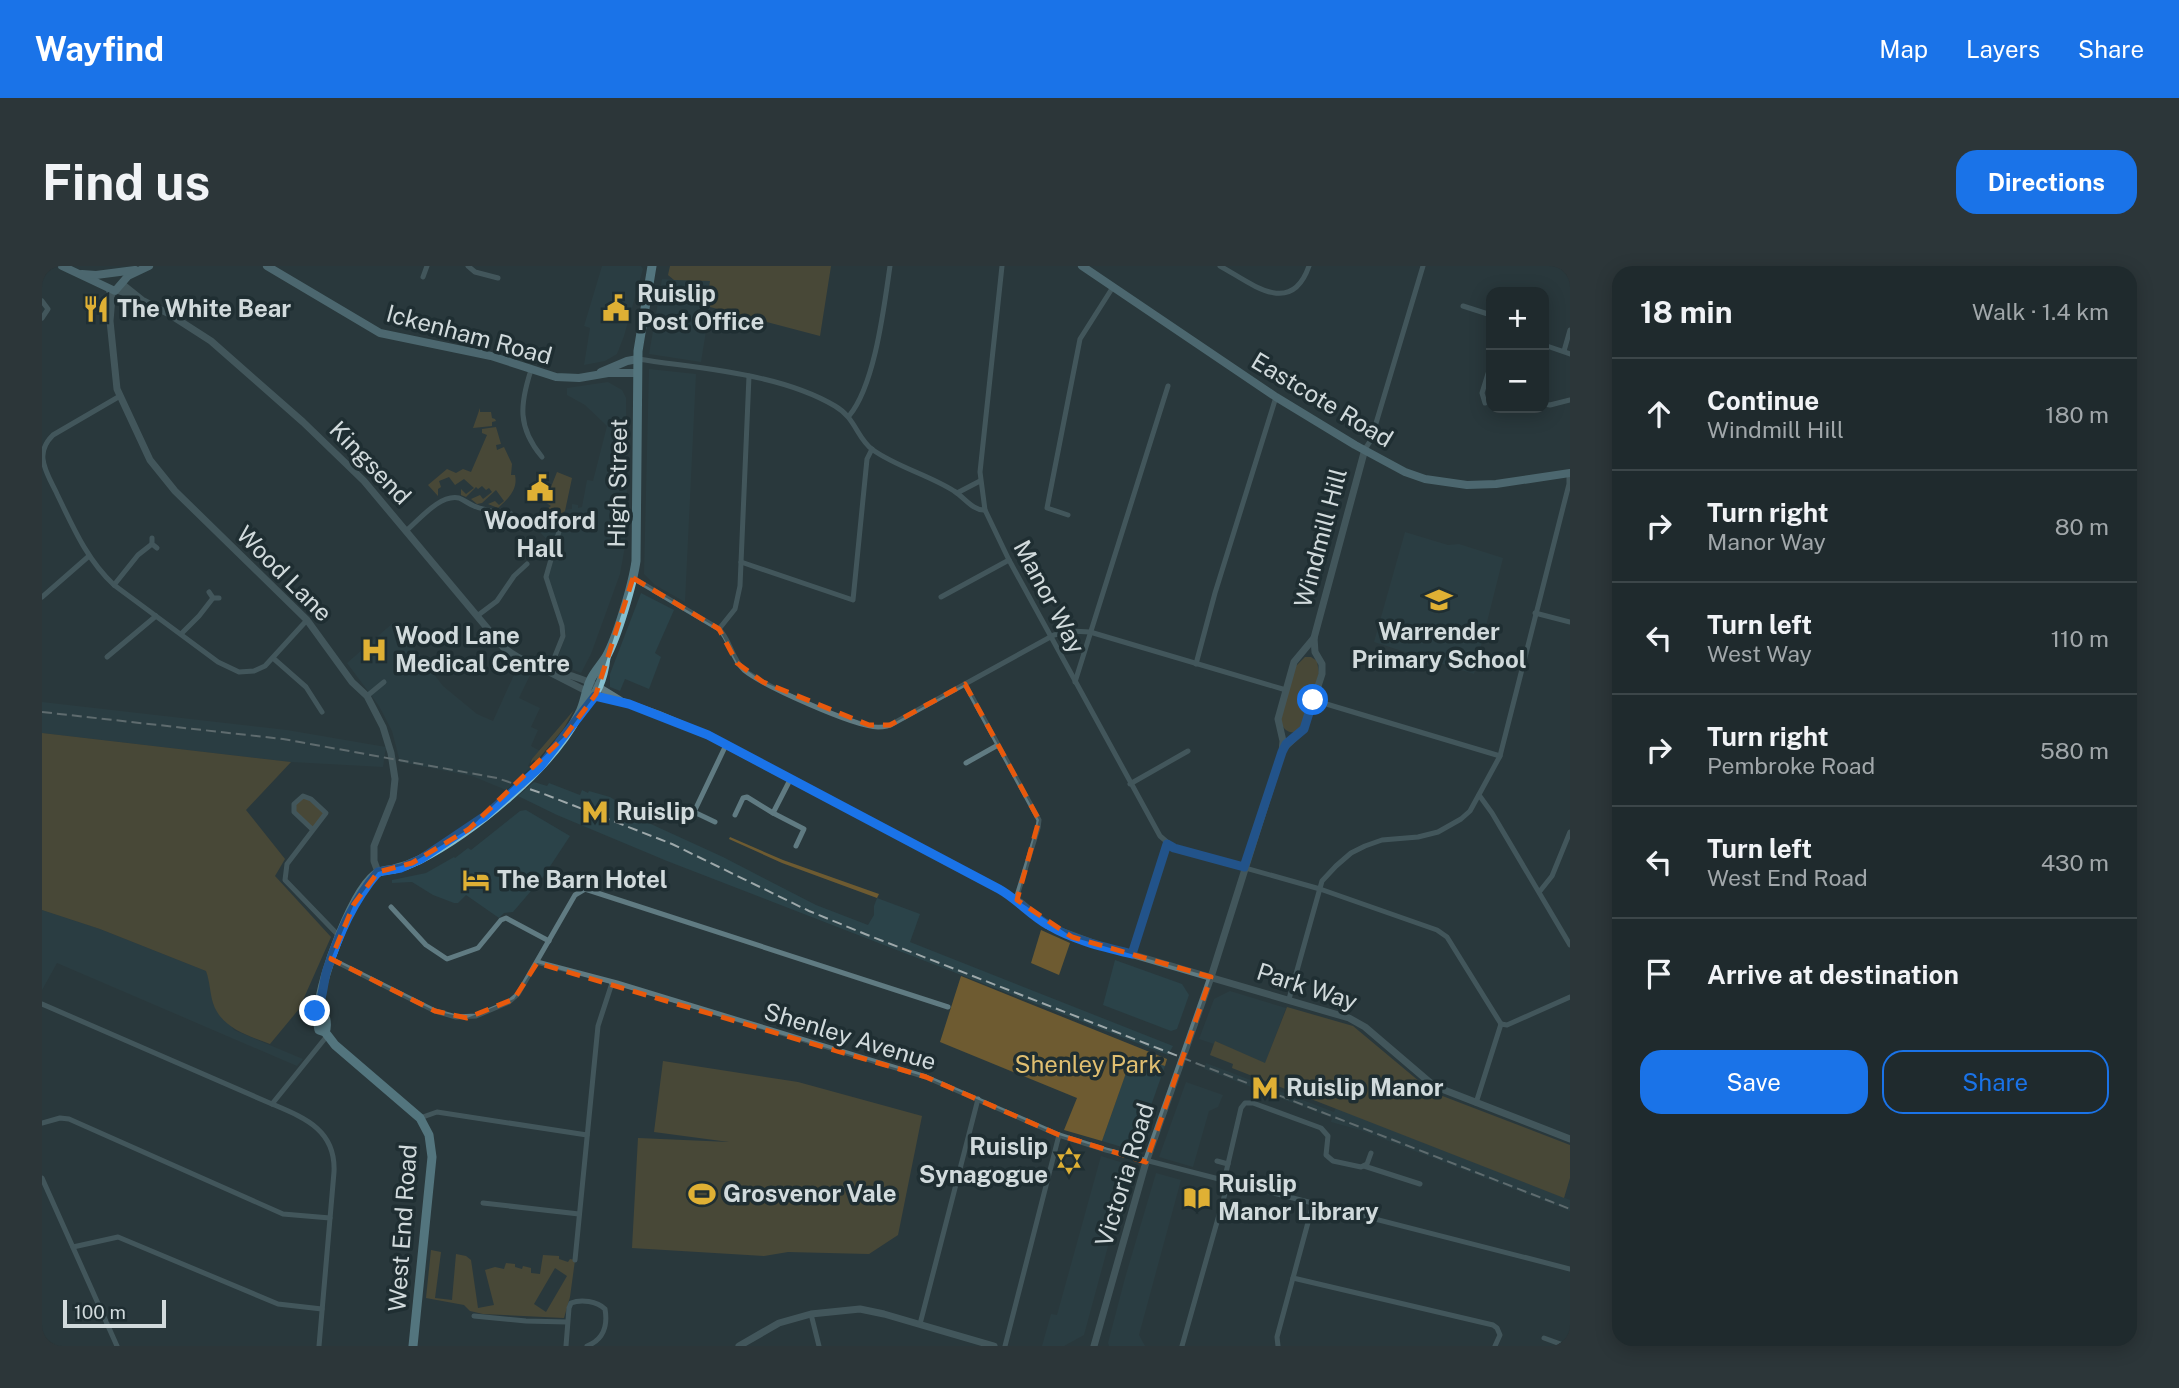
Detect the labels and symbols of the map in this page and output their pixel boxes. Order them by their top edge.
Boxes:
place label: Ruislip Post Office [637,279,764,335]
public building icon: Ruislip Post Office [601,293,631,323]
restaurant icon: The White Bear [81,294,111,324]
place label: The White Bear [117,294,291,322]
street label: Ickenham Road [383,298,555,370]
street label: Eastcote Road [1247,346,1398,452]
street label: Kingsend [324,415,417,510]
street label: High Street [602,418,632,548]
street label: Windmill Hill [1288,465,1352,610]
public building icon: Woodford Hall [525,473,555,503]
place label: Woodford Hall [484,506,596,562]
street label: Wood Lane [231,520,338,627]
street label: Manor Way [1008,535,1091,658]
school or university icon: Warrender Primary School [1424,585,1454,615]
place label: Warrender Primary School [1351,617,1527,673]
place label: Wood Lane Medical Centre [395,621,570,677]
hospital icon: Wood Lane Medical Centre [359,635,389,665]
route start [1297,684,1328,715]
metro station icon: Ruislip [580,797,610,827]
place label: Ruislip [616,797,695,825]
hotel icon: The Barn Hotel [461,865,491,895]
place label: The Barn Hotel [497,865,668,893]
street label: Park Way [1254,957,1361,1015]
route end [299,995,330,1026]
street label: Shenley Avenue [761,997,940,1076]
park label: Shenley Park [1014,1050,1162,1078]
metro station icon: Ruislip Manor [1250,1073,1280,1103]
place label: Ruislip Manor [1286,1073,1444,1101]
street label: Victoria Road [1089,1100,1159,1250]
place label: Ruislip Synagogue [919,1132,1048,1188]
street label: West End Road [382,1143,422,1313]
synagogue icon: Ruislip Synagogue [1054,1146,1084,1176]
place label: Ruislip Manor Library [1218,1169,1379,1225]
sports icon: Grosvenor Vale [687,1179,717,1209]
place label: Grosvenor Vale [723,1179,897,1207]
library icon: Ruislip Manor Library [1182,1183,1212,1213]
scale bar [63,1297,166,1329]

